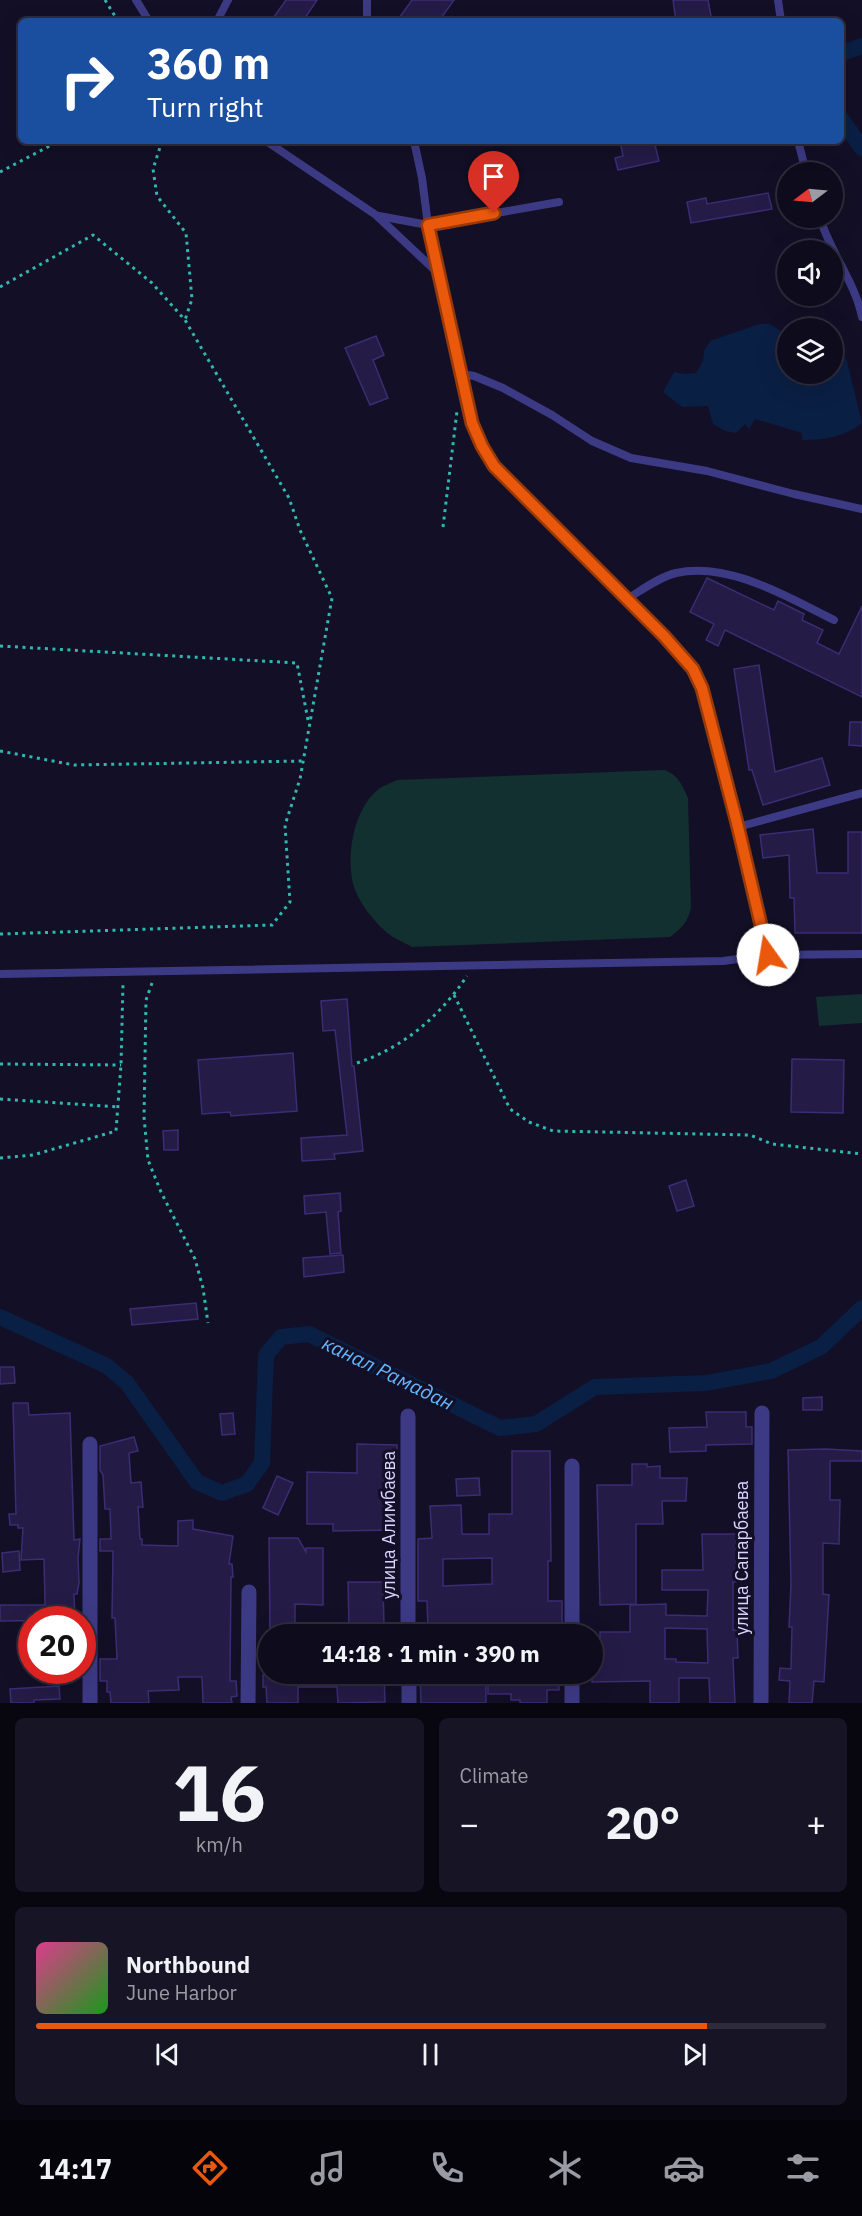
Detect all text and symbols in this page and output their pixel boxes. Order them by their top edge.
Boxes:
text: 360 m [147,36,270,91]
icon: right [48,42,126,120]
text: Turn right [147,89,264,124]
pin [468,151,519,213]
icon: arrive [477,160,510,193]
north arrow [777,162,843,228]
map controls [777,162,843,384]
button: sound [777,240,843,306]
button: layers [777,318,843,384]
position arrow [736,923,800,987]
water label: канал Рамадан [318,1329,458,1416]
street label: улица Алимбаева [377,1450,400,1599]
street label: улица Сапарбаева [730,1480,753,1635]
speed limit sign: 20 [18,1606,96,1684]
text: 14:18 · 1 min · 390 m [321,1639,540,1668]
text: 16 [172,1741,266,1842]
text: Climate [460,1762,528,1789]
text: 20° [605,1793,680,1851]
text: − [460,1802,479,1845]
text: + [806,1802,826,1845]
text: km/h [196,1831,243,1858]
text: Northbound [126,1950,250,1979]
text: June Harbor [126,1979,237,2006]
icon: previous [151,2038,184,2071]
icon: pause [414,2038,447,2071]
icon: next [678,2038,711,2071]
icon: directions [189,2147,231,2189]
icon: music [307,2147,349,2189]
icon: phone [426,2147,468,2189]
icon: climate [544,2147,586,2189]
icon: car [663,2147,705,2189]
icon: filters [782,2147,824,2189]
text: 14:17 [38,2151,112,2186]

